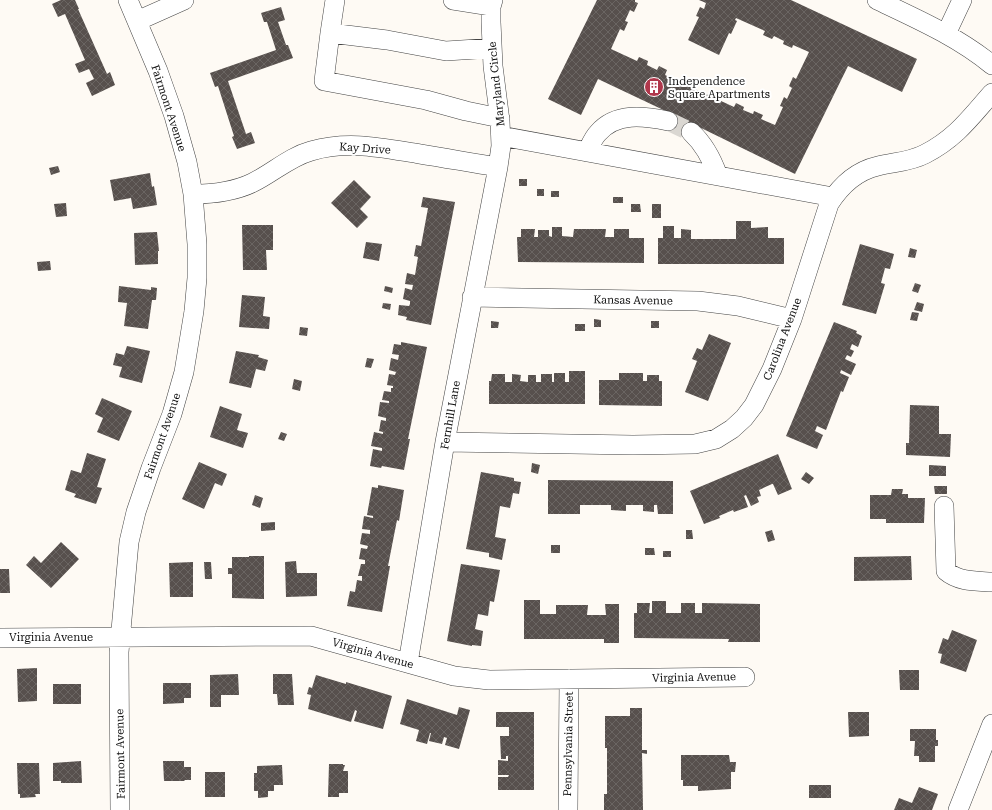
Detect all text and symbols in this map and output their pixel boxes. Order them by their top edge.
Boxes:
street label: Maryland Circle [486,41,507,127]
street label: Fairmont Avenue [148,63,189,153]
place label: Independence Square Apartments [668,75,770,101]
building icon: Independence Square Apartments [643,76,665,98]
street label: Kay Drive [339,140,391,157]
street label: Kansas Avenue [593,293,673,308]
street label: Carolina Avenue [761,296,804,382]
street label: Fernhill Lane [438,380,463,451]
street label: Fairmont Avenue [142,391,183,481]
street label: Virginia Avenue [9,631,93,644]
street label: Virginia Avenue [331,636,415,671]
street label: Virginia Avenue [652,670,736,685]
street label: Pennsylvania Street [561,691,576,797]
street label: Fairmont Avenue [113,709,128,799]

